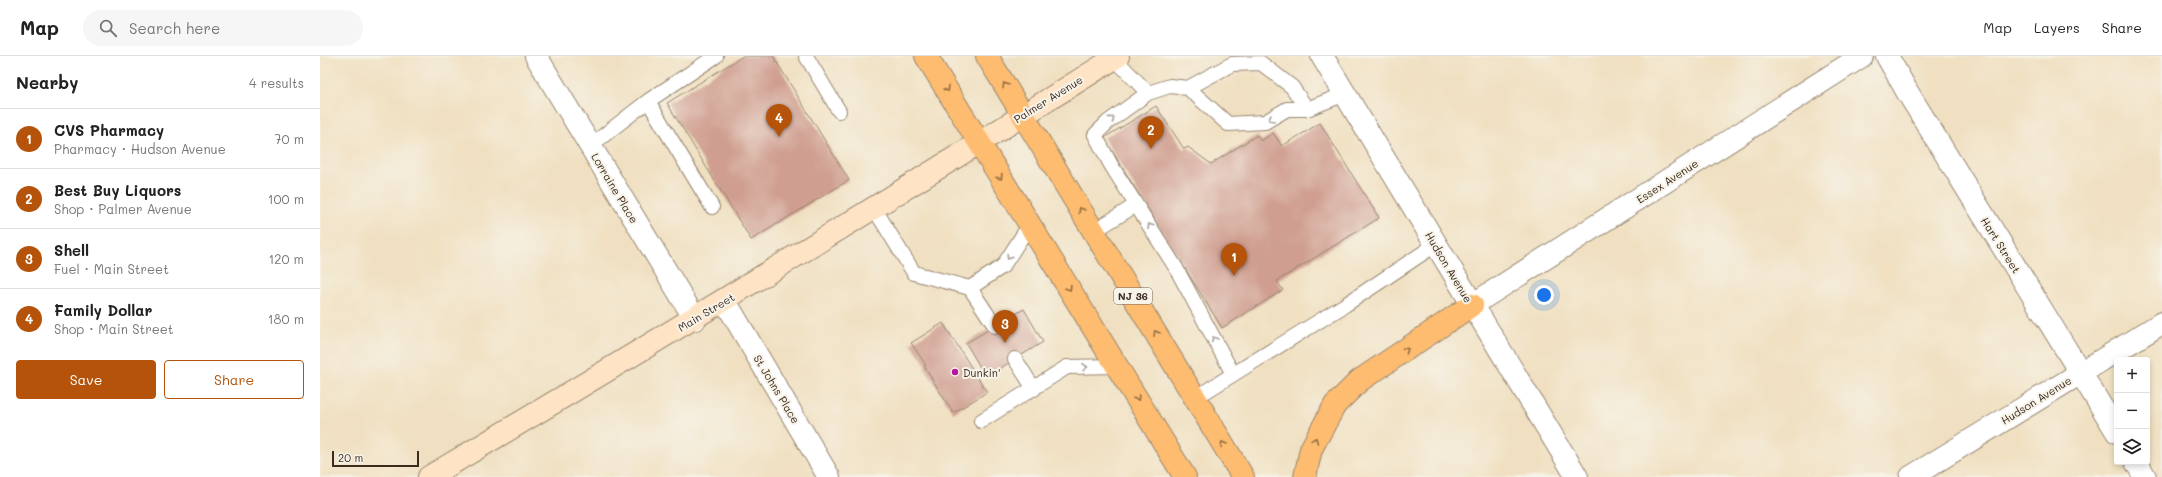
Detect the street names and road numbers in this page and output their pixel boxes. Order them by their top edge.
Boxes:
street label: Palmer Avenue [1011,72,1086,126]
street label: Lorraine Place [588,150,642,226]
street label: Essex Avenue [1633,155,1701,207]
street label: Hart Street [1978,214,2024,276]
street label: Hudson Avenue [1422,229,1476,305]
road number: NJ 36 [1114,288,1152,304]
street label: Main Street [675,289,737,335]
street label: St Johns Place [751,352,804,426]
street label: Hudson Avenue [1998,372,2074,428]

